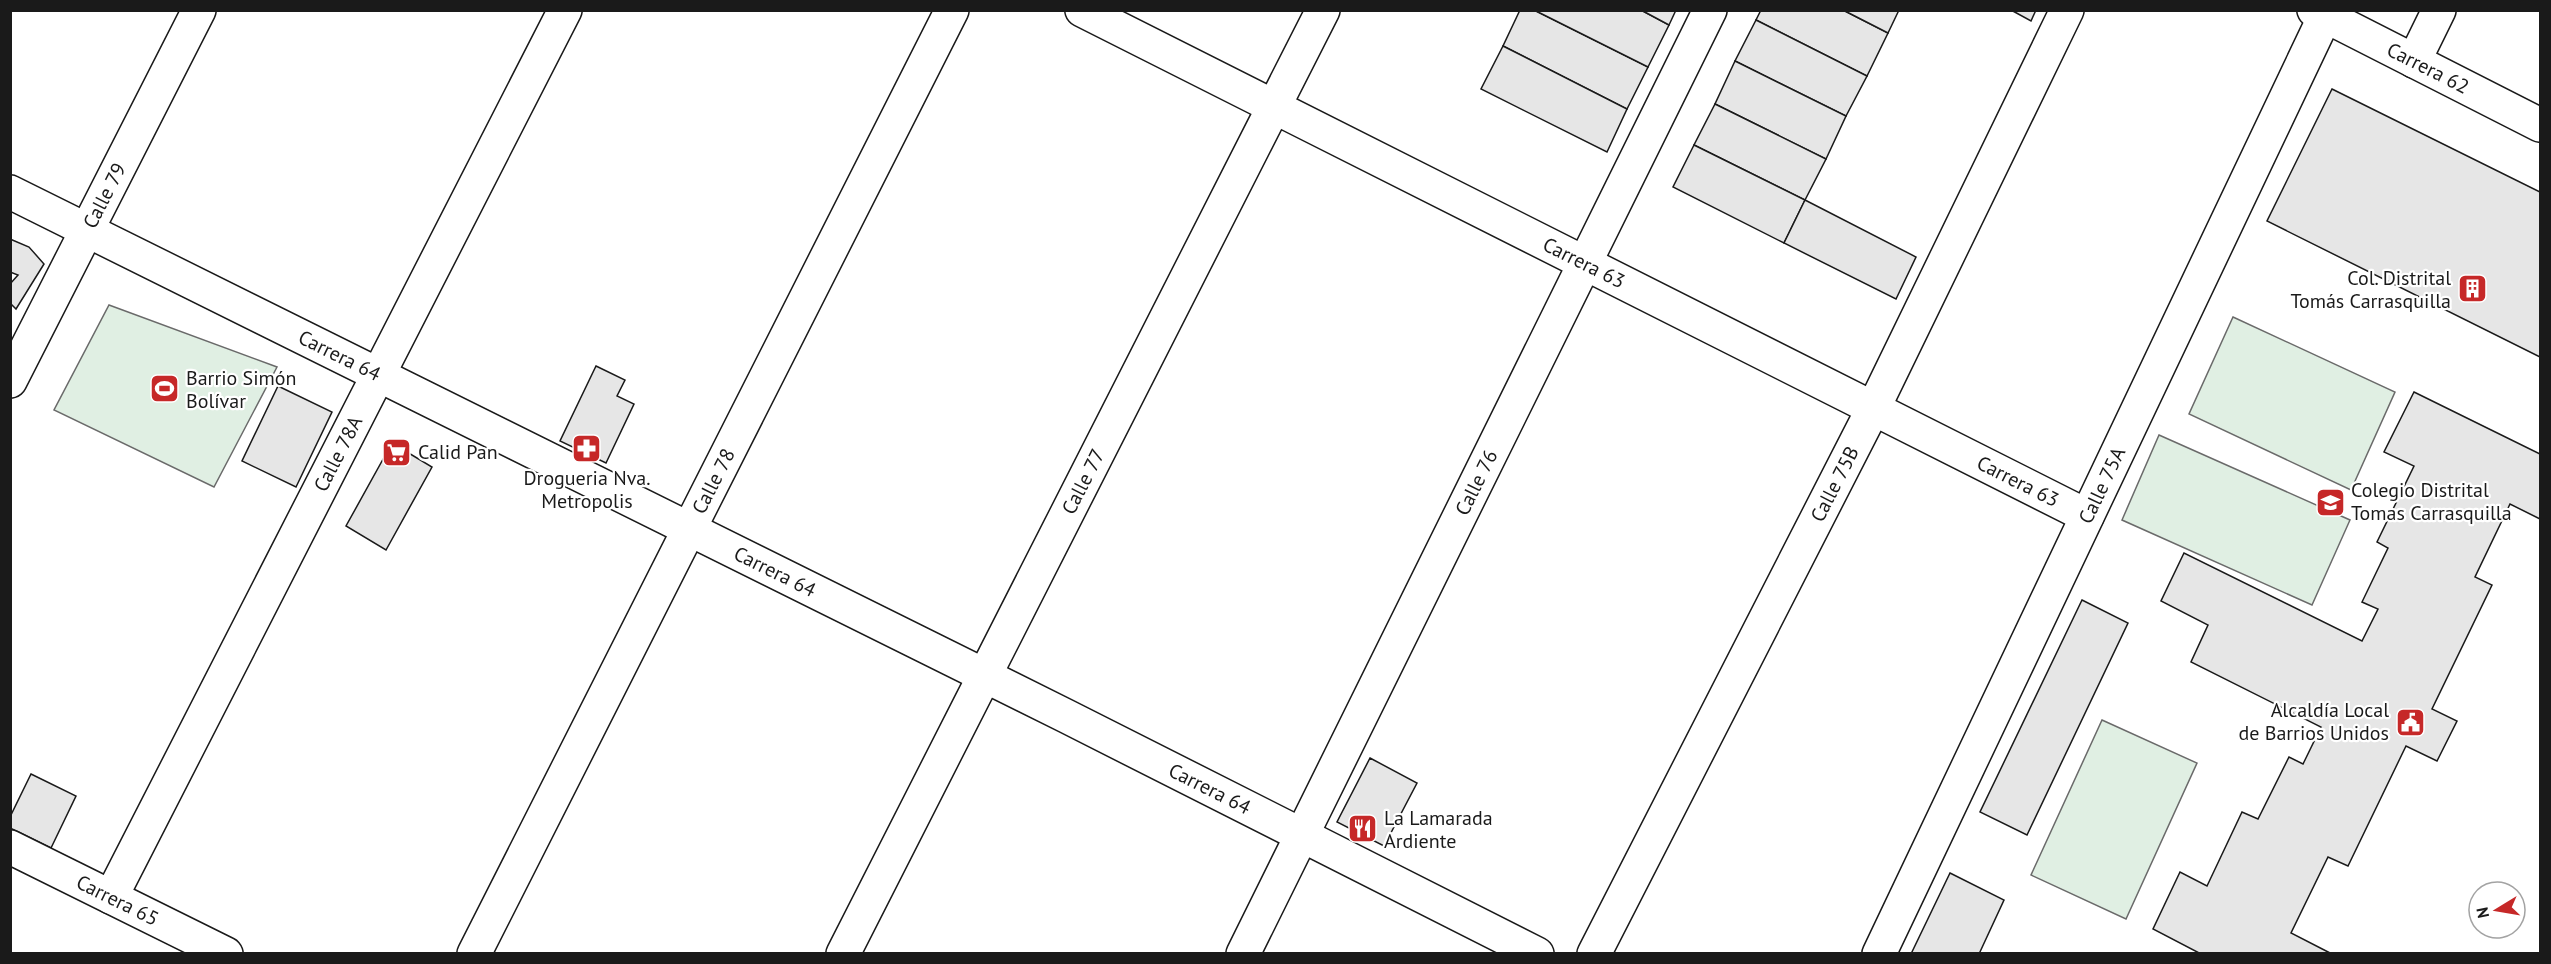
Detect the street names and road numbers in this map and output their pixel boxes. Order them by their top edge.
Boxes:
street label: Carrera 62 [2383,36,2474,100]
street label: Calle 79 [77,159,132,233]
street label: Carrera 63 [1539,231,1629,294]
street label: Carrera 64 [294,324,385,387]
street label: Calle 78A [308,411,368,496]
street label: Calle 75B [1804,442,1865,526]
street label: Calle 75A [2073,443,2131,528]
street label: Calle 78 [686,444,741,518]
street label: Calle 77 [1056,444,1111,519]
street label: Calle 76 [1449,445,1503,520]
street label: Carrera 63 [1973,450,2064,513]
street label: Carrera 64 [729,540,821,603]
street label: Carrera 64 [1164,757,1255,820]
street label: Carrera 65 [72,869,163,932]

